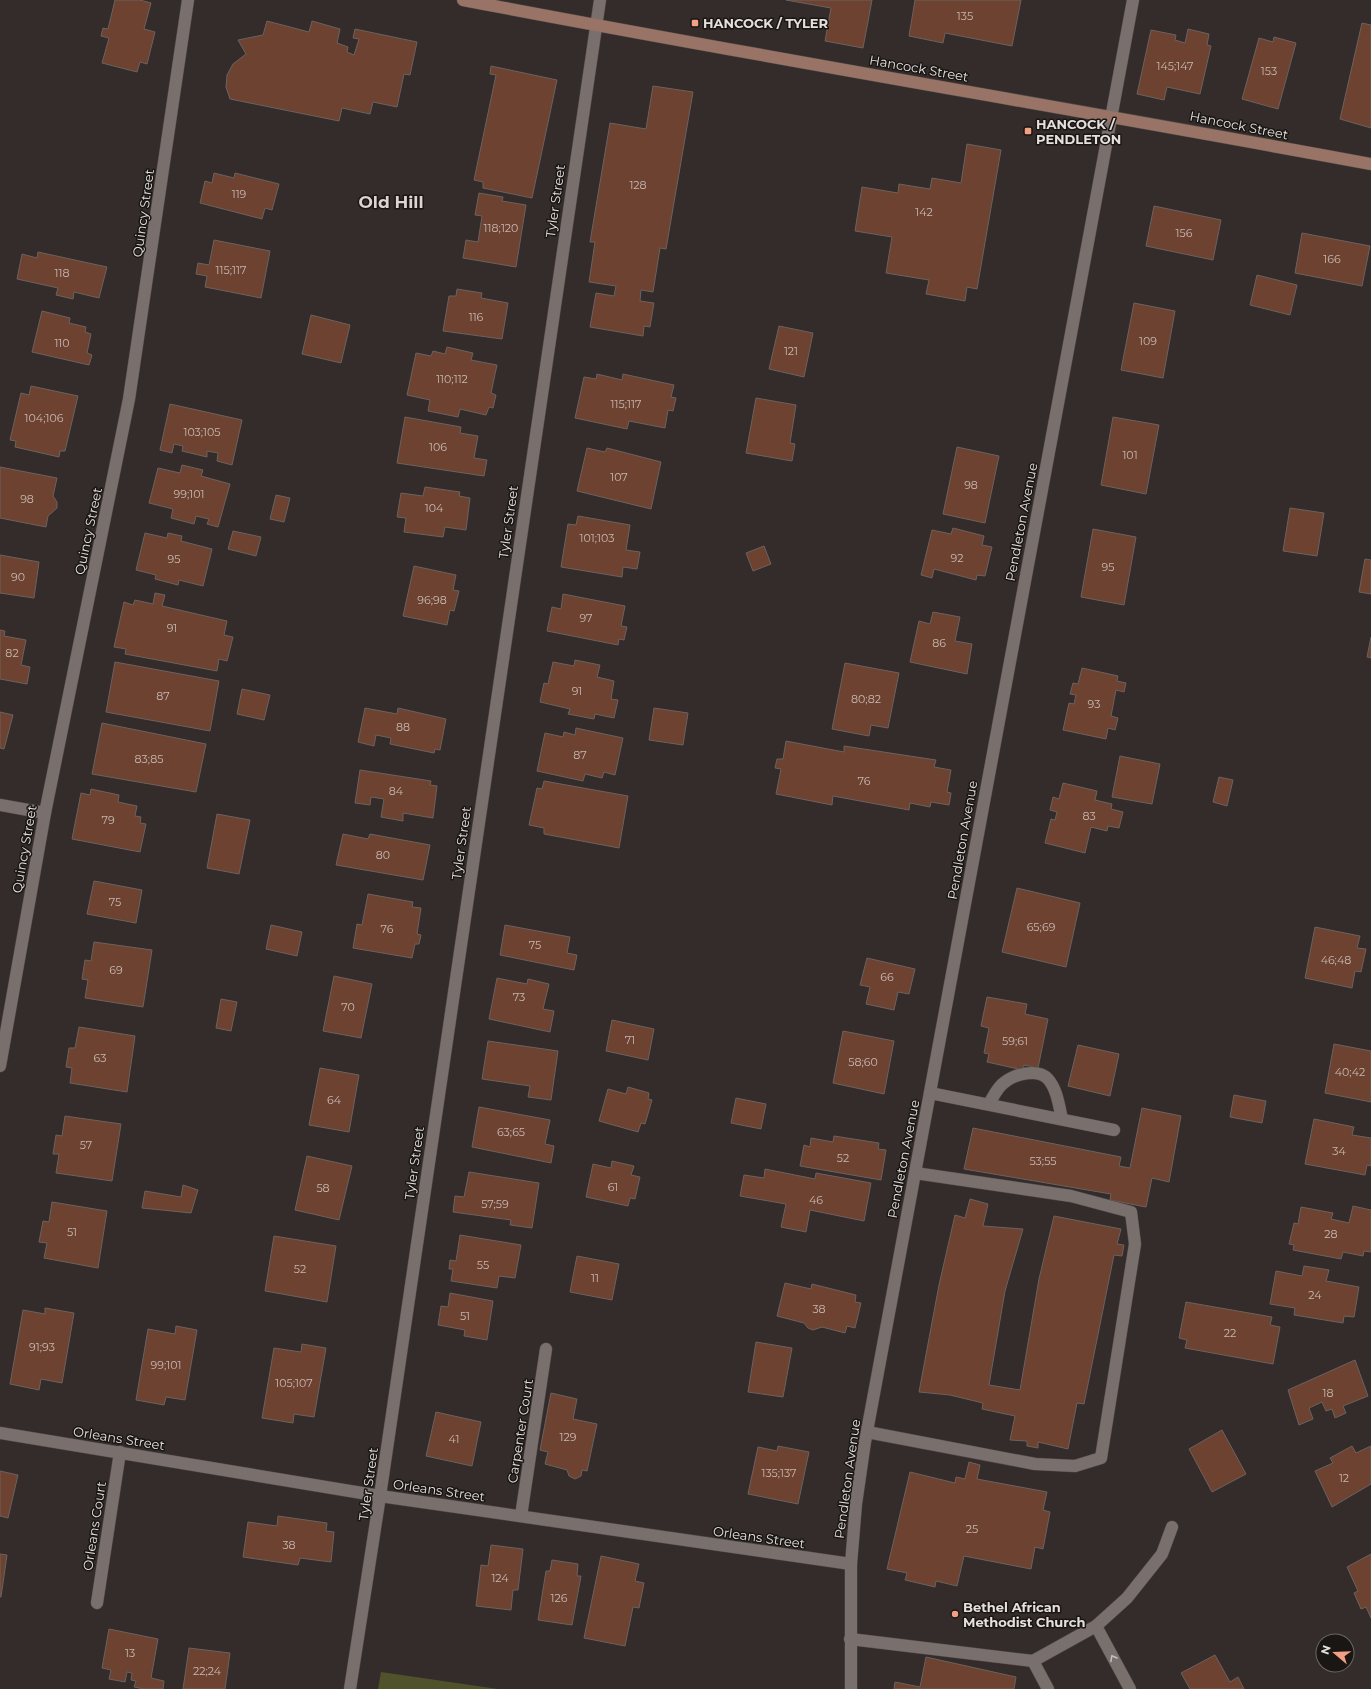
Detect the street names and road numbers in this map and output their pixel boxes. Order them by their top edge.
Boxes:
street label: Hancock Street [868,51,970,85]
street label: Hancock Street [1188,108,1290,142]
street label: Tyler Street [542,163,568,239]
street label: Quincy Street [129,168,157,258]
street label: Pendleton Avenue [1002,461,1040,583]
street label: Tyler Street [495,484,521,560]
street label: Quincy Street [71,486,105,576]
street label: Pendleton Avenue [944,779,980,901]
street label: Quincy Street [8,804,40,894]
street label: Tyler Street [448,805,474,881]
street label: Pendleton Avenue [884,1098,922,1220]
street label: Tyler Street [401,1125,427,1201]
street label: Carpenter Court [504,1378,536,1484]
street label: Pendleton Avenue [831,1418,863,1540]
street label: Orleans Street [72,1423,166,1453]
street label: Tyler Street [355,1446,381,1522]
street label: Orleans Street [392,1476,486,1504]
street label: Orleans Court [79,1480,109,1572]
street label: Orleans Street [712,1523,806,1551]

